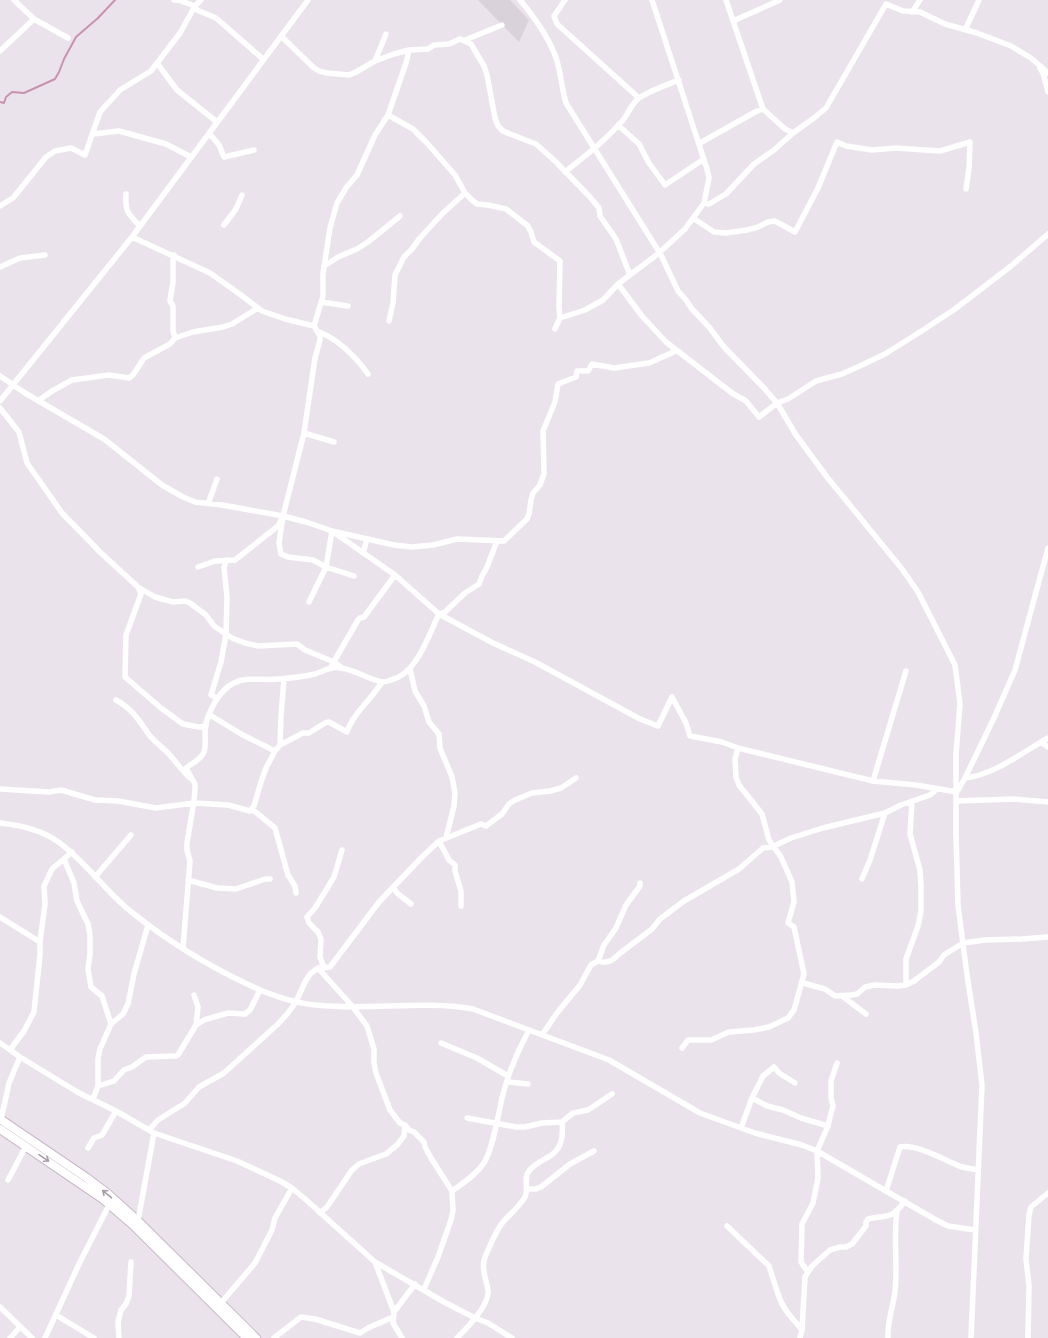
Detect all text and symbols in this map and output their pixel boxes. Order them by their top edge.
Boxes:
one-way arrow [38,1154,49,1162]
one-way arrow [102,1189,113,1198]

